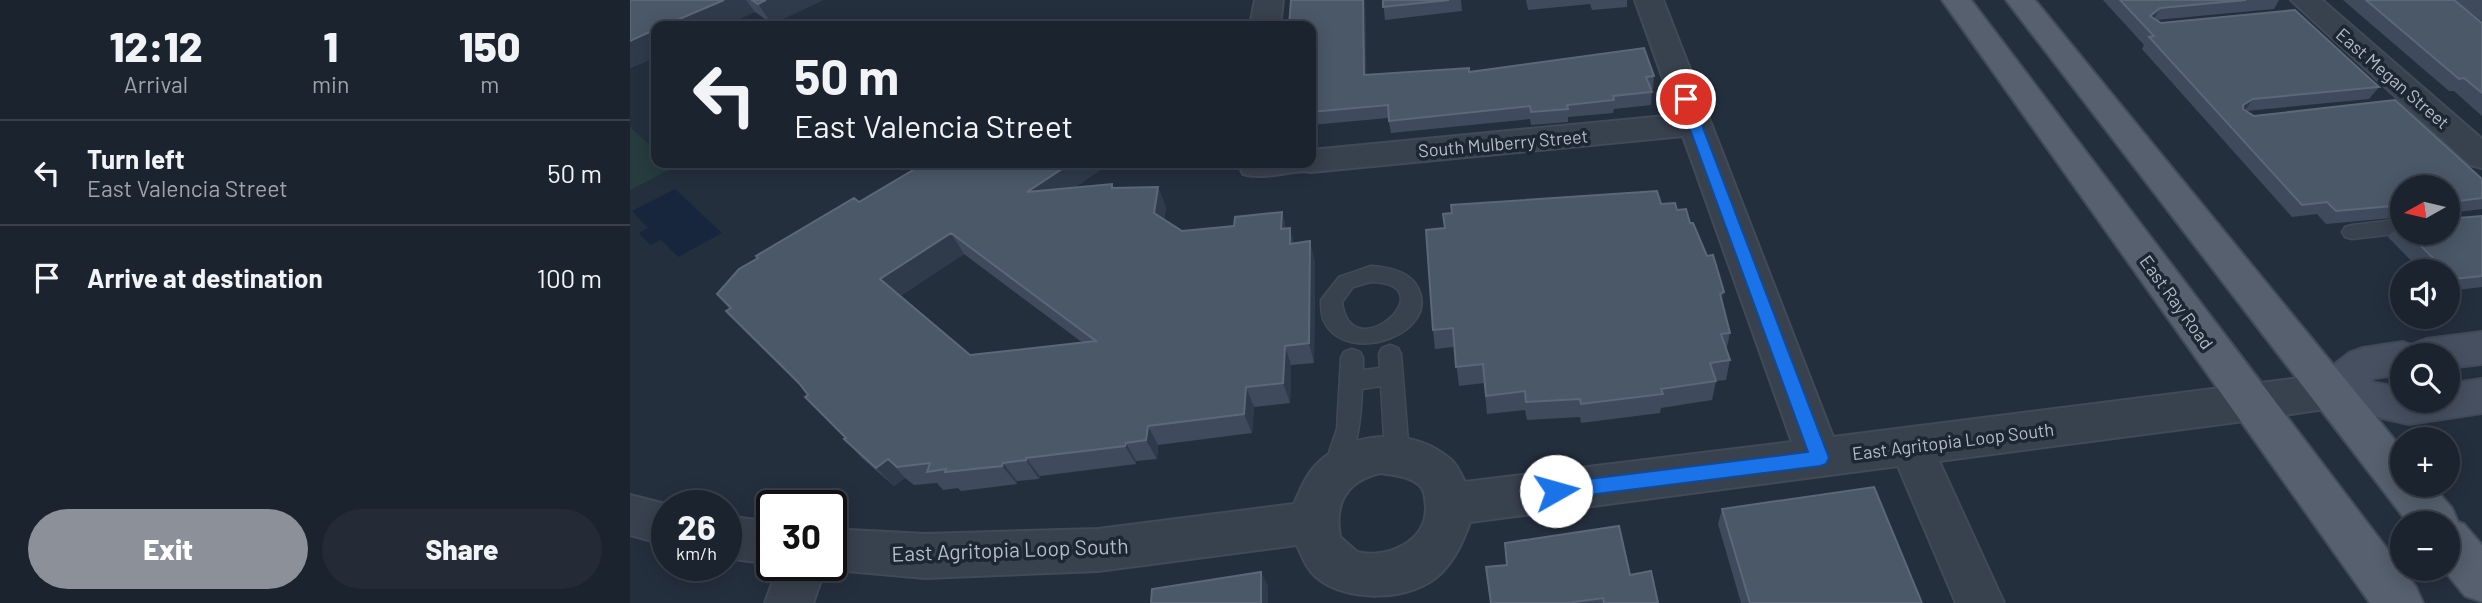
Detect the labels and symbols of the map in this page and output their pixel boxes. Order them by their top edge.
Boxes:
street label: East Megan Street [2332,23,2454,133]
pin [1656,69,1716,129]
street label: South Mulberry Street [1417,125,1589,161]
north arrow [2390,175,2460,245]
street label: East Ray Road [2136,251,2218,353]
street label: East Agritopia Loop South [1851,418,2055,464]
position arrow [1519,454,1593,528]
speed limit sign: 30 [756,490,847,581]
street label: East Agritopia Loop South [891,532,1129,566]

